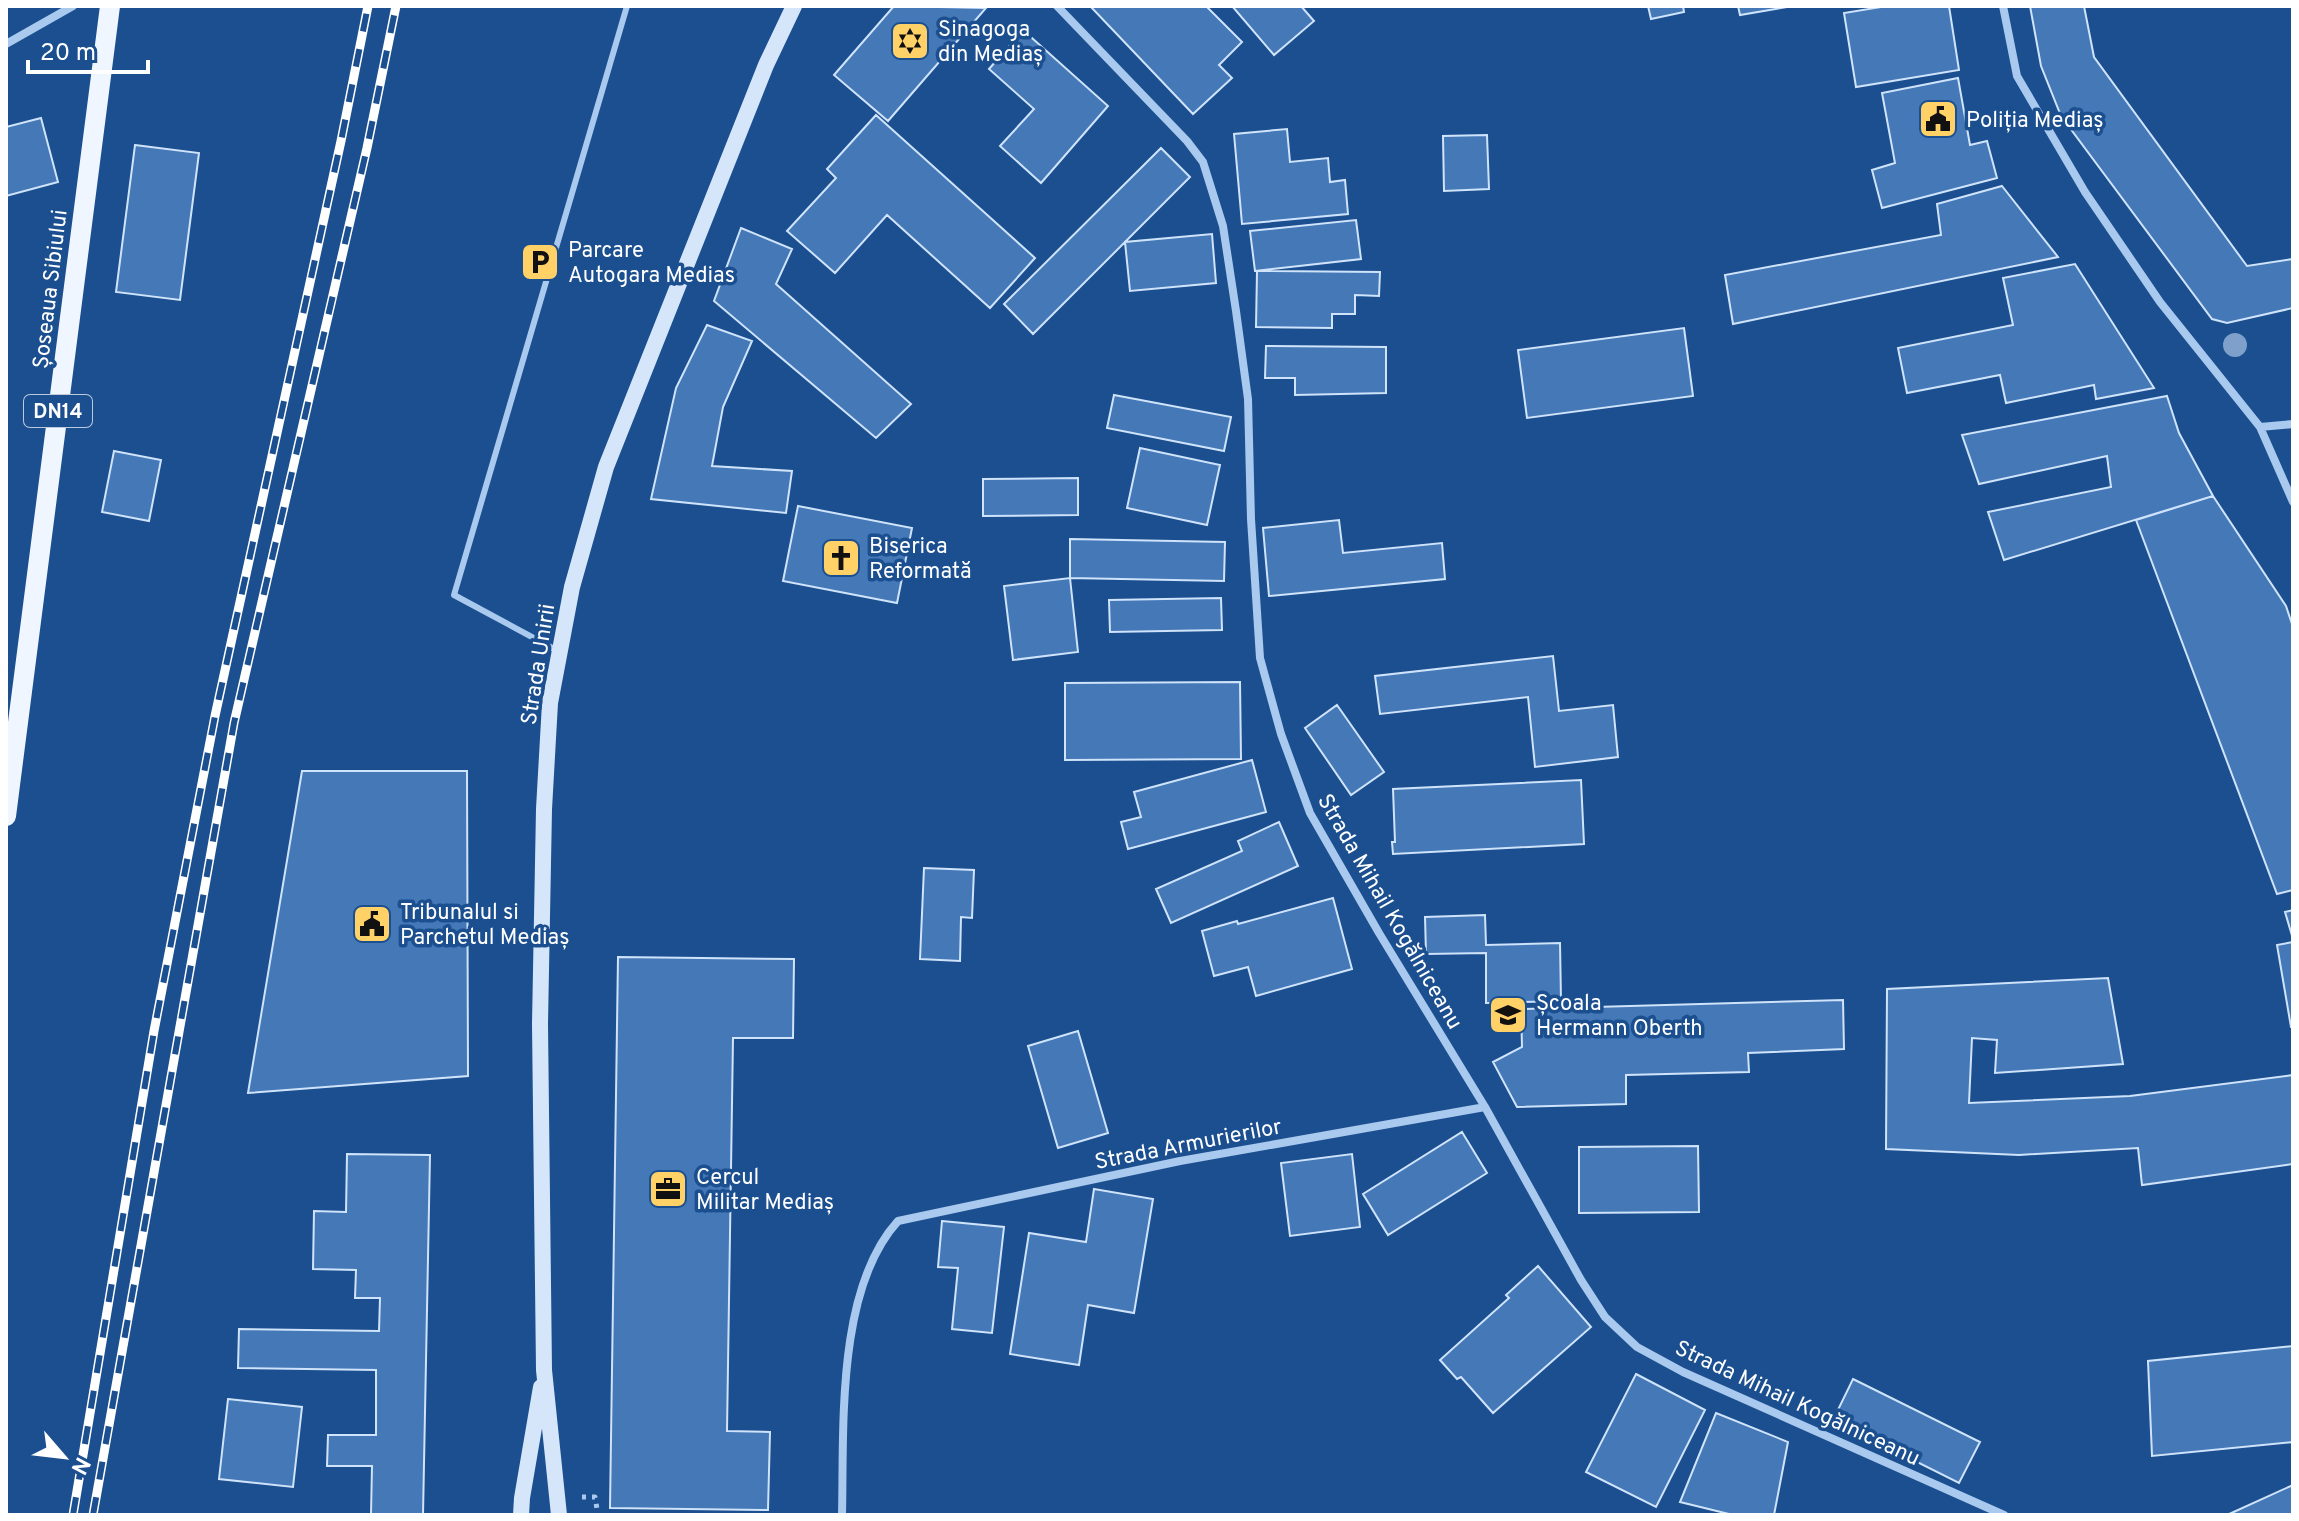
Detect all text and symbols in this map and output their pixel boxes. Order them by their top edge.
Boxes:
place label: Sinagoga din Mediaș [938,17,1043,69]
synagogue icon: Sinagoga din Mediaș [889,20,931,62]
scale bar [28,24,148,74]
text: 20 m [40,39,96,69]
public building icon: Poliția Mediaș [1917,98,1959,140]
place label: Poliția Mediaș [1966,108,2104,135]
street label: Șoseaua Sibiului [28,208,75,371]
place label: Parcare Autogara Medias [568,238,735,290]
parking icon: Parcare Autogara Medias [519,241,561,283]
road number: DN14 [24,395,92,427]
place label: Biserica Reformată [869,534,972,586]
church icon: Biserica Reformată [820,537,862,579]
street label: Strada Unirii [517,602,562,727]
street label: Strada Mihail Kogălniceanu [1310,790,1467,1035]
place label: Tribunalul si Parchetul Mediaș [400,900,570,952]
public building icon: Tribunalul si Parchetul Mediaș [351,903,393,945]
place label: Școala Hermann Oberth [1536,991,1703,1043]
school or university icon: Școala Hermann Oberth [1487,994,1529,1036]
street label: Strada Armurierilor [1093,1114,1285,1177]
place label: Cercul Militar Mediaș [696,1165,834,1217]
office icon: Cercul Militar Mediaș [647,1168,689,1210]
street label: Strada Mihail Kogălniceanu [1670,1336,1924,1473]
north arrow [24,1417,104,1497]
text: N [64,1452,95,1479]

